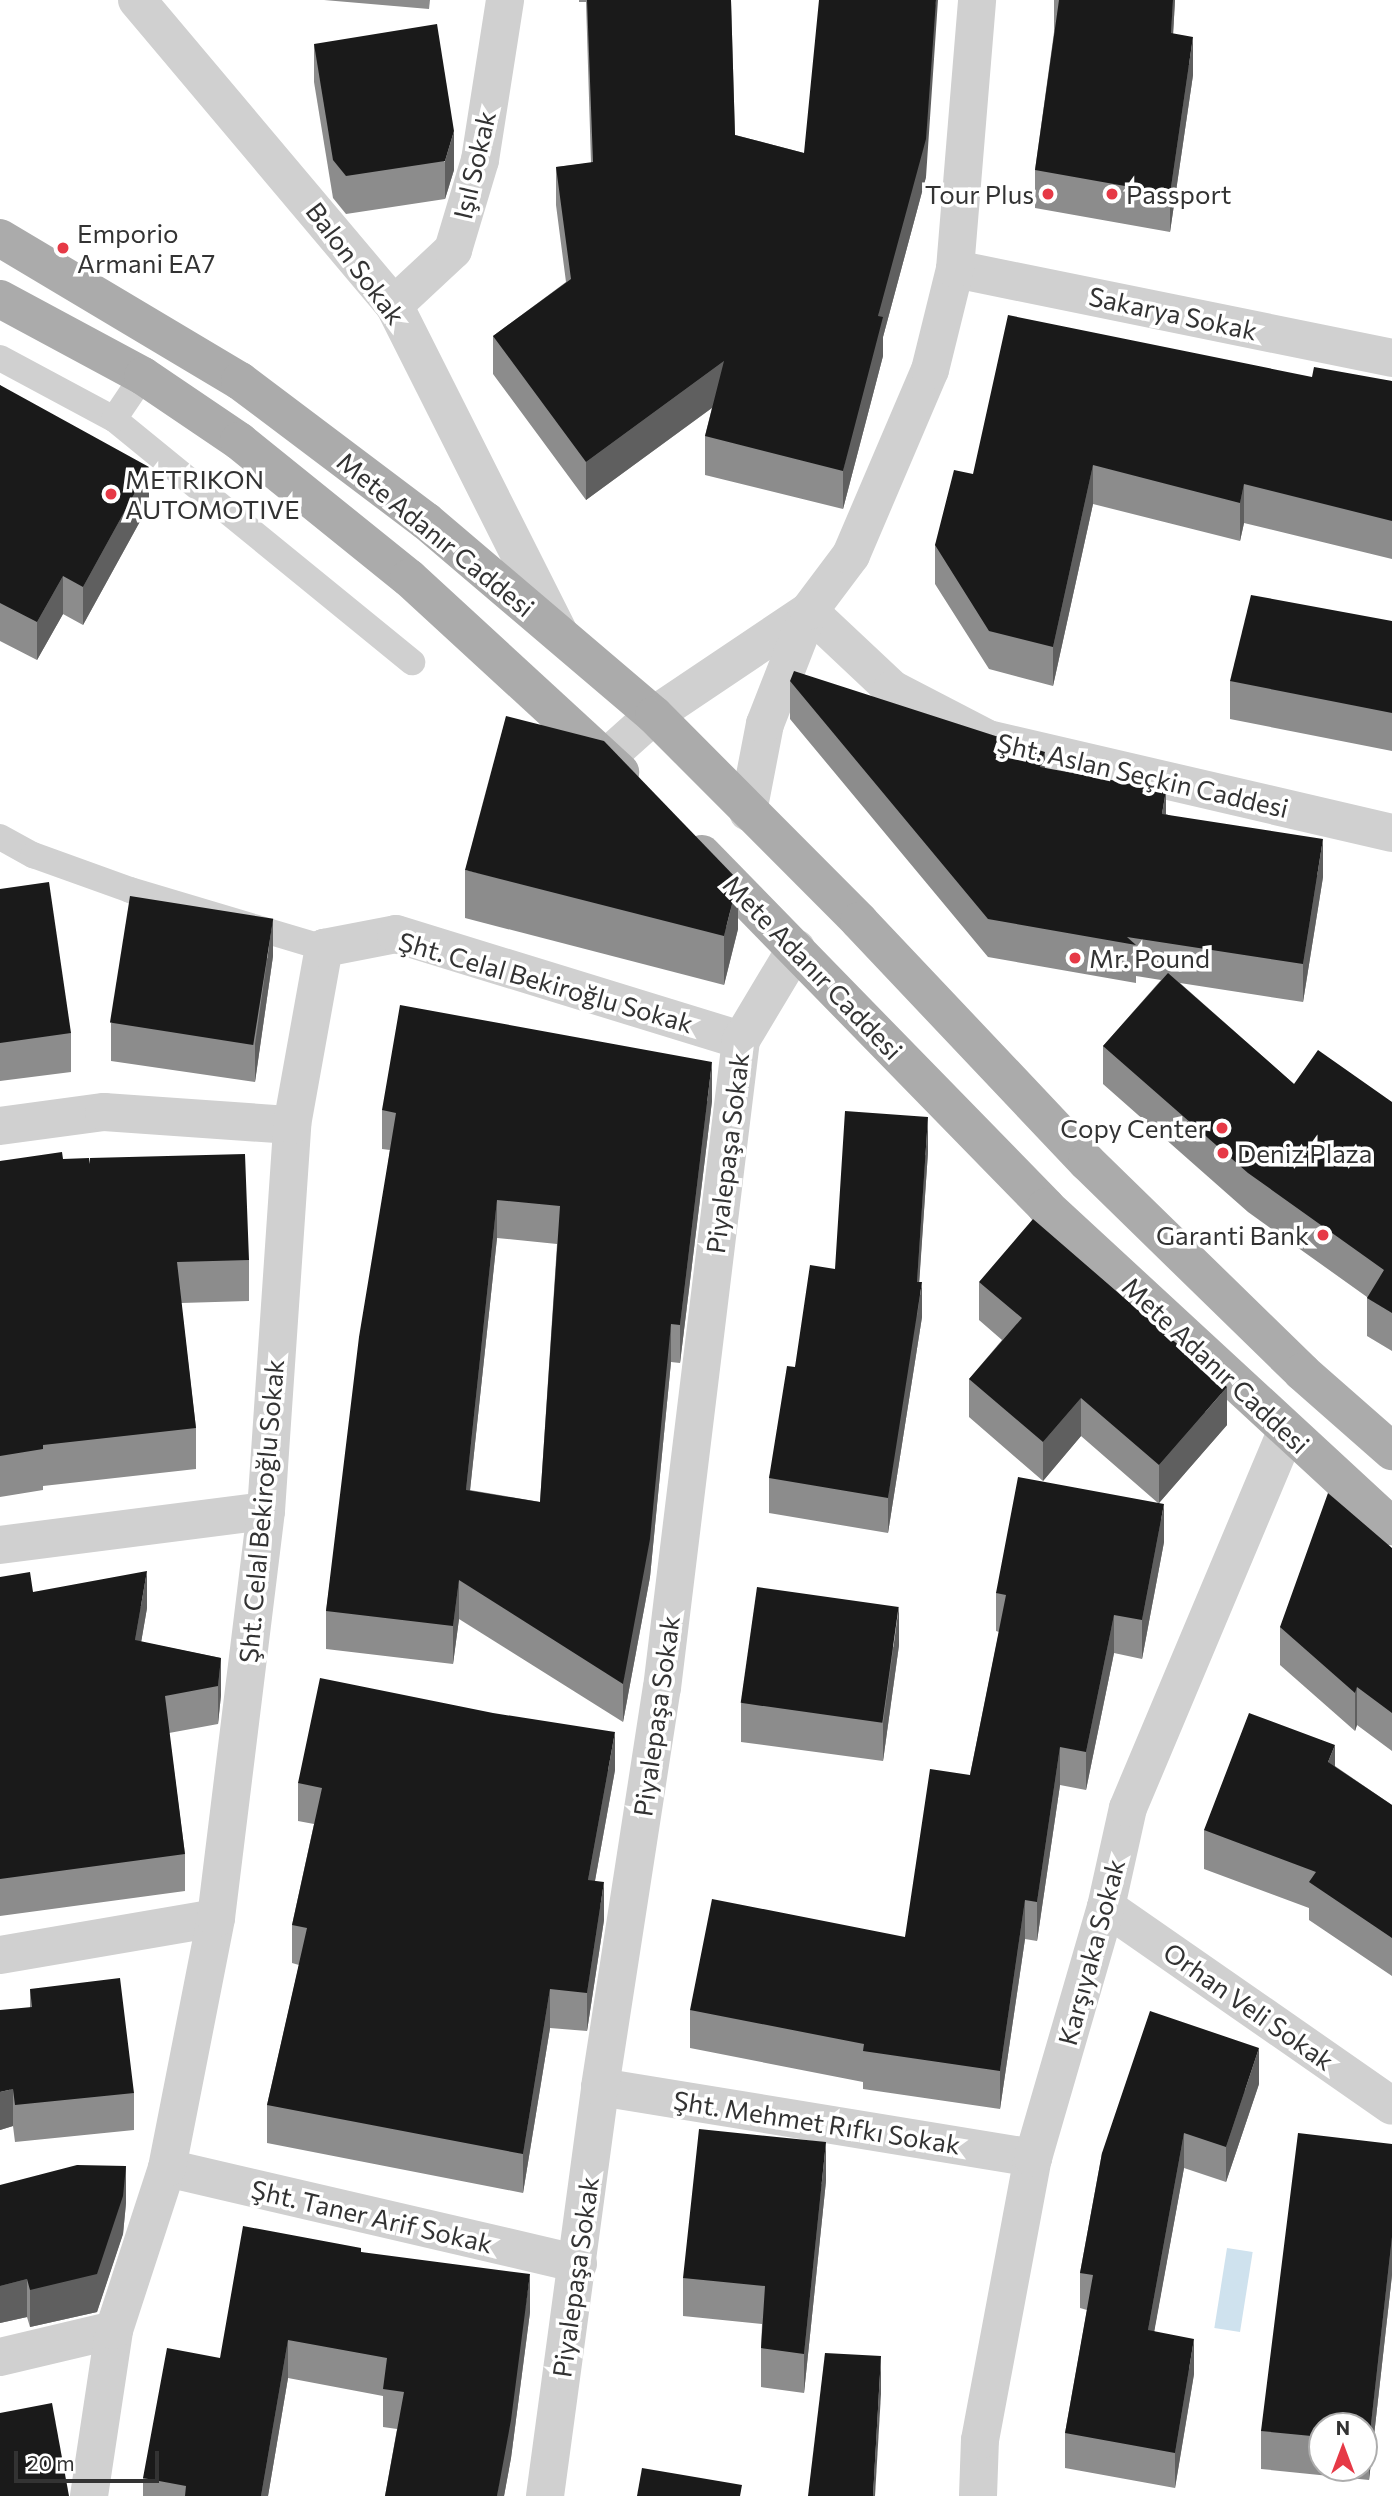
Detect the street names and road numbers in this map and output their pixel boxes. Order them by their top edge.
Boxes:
street label: Işıl Sokak [446,108,502,222]
street label: Balon Sokak [300,196,412,330]
street label: Sakarya Sokak [1086,280,1260,346]
street label: Mete Adanır Caddesi [331,445,541,623]
street label: Şht. Aslan Seçkin Caddesi [994,726,1292,824]
street label: Mete Adanır Caddesi [717,868,909,1066]
street label: Şht. Celal Bekiroğlu Sokak [395,925,697,1039]
street label: Piyalepaşa Sokak [699,1051,755,1255]
street label: Mete Adanır Caddesi [1116,1270,1316,1460]
street label: Şht. Celal Bekiroğlu Sokak [232,1358,290,1664]
street label: Piyalepaşa Sokak [626,1614,686,1818]
street label: Karşıyaka Sokak [1051,1855,1131,2049]
street label: Orhan Veli Sokak [1158,1936,1340,2076]
street label: Şht. Mehmet Rıfkı Sokak [671,2084,963,2160]
street label: Şht. Taner Arif Sokak [248,2173,496,2259]
street label: Piyalepaşa Sokak [545,2175,605,2379]

